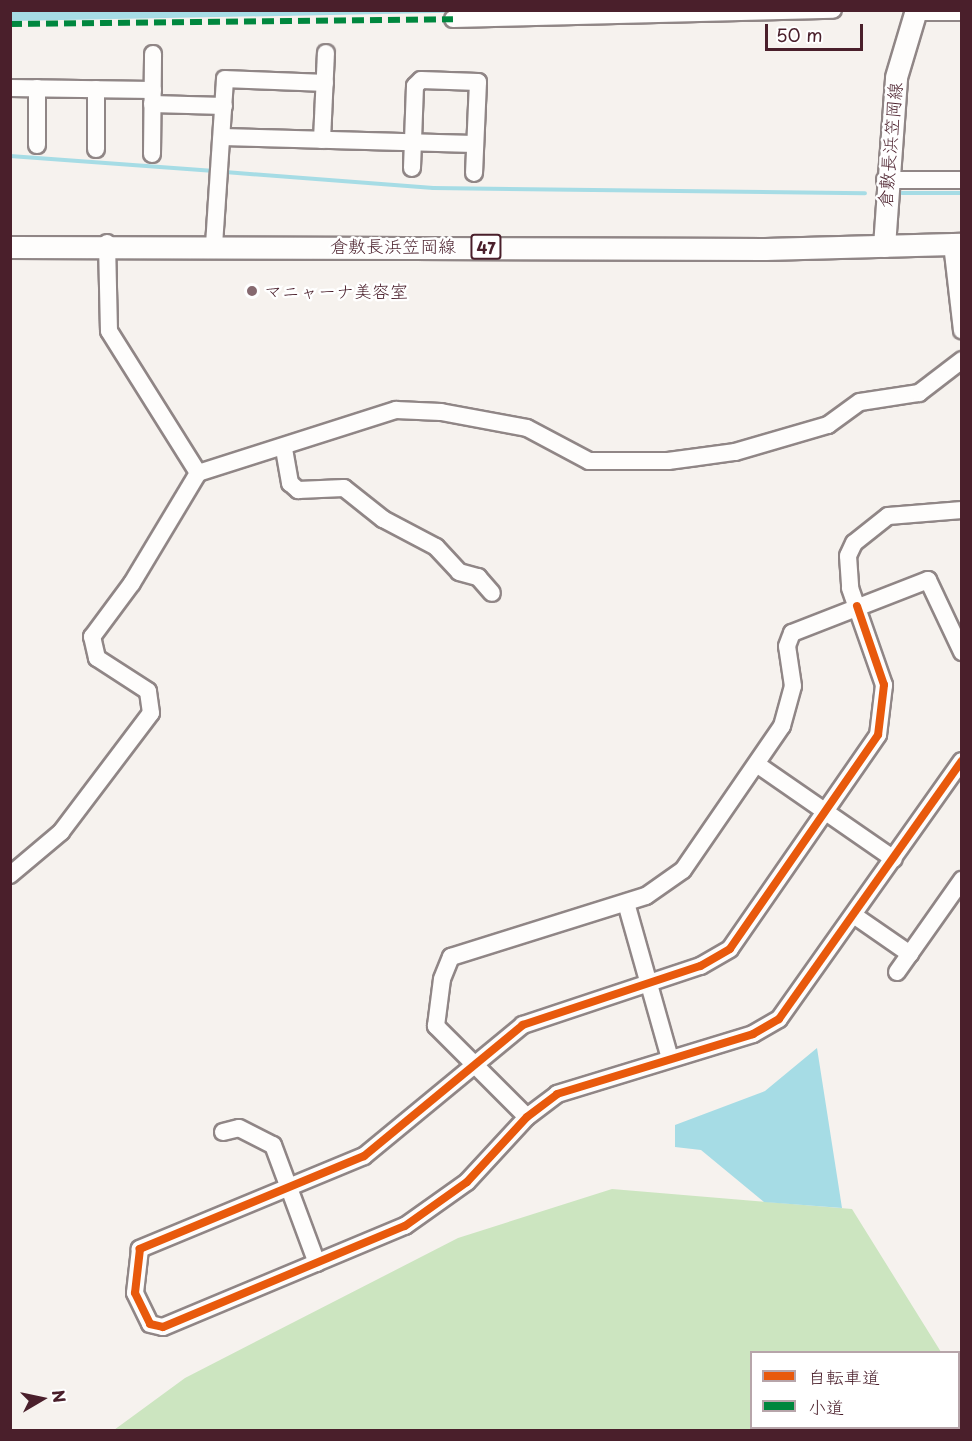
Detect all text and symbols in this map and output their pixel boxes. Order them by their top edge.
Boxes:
scale bar [768,12,866,50]
text: 50 m [776,21,823,48]
street label: 倉敷長浜笠岡線 [874,81,906,209]
road number: 47 [470,234,502,260]
street label: 倉敷長浜笠岡線 [330,235,456,257]
place label: マニャーナ美容室 [264,280,408,302]
marker: マニャーナ美容室 [245,284,259,298]
legend [750,1351,960,1429]
text: 自転車道 [808,1363,880,1390]
north arrow [12,1369,72,1429]
text: N [47,1388,73,1404]
text: 小道 [808,1393,844,1420]

